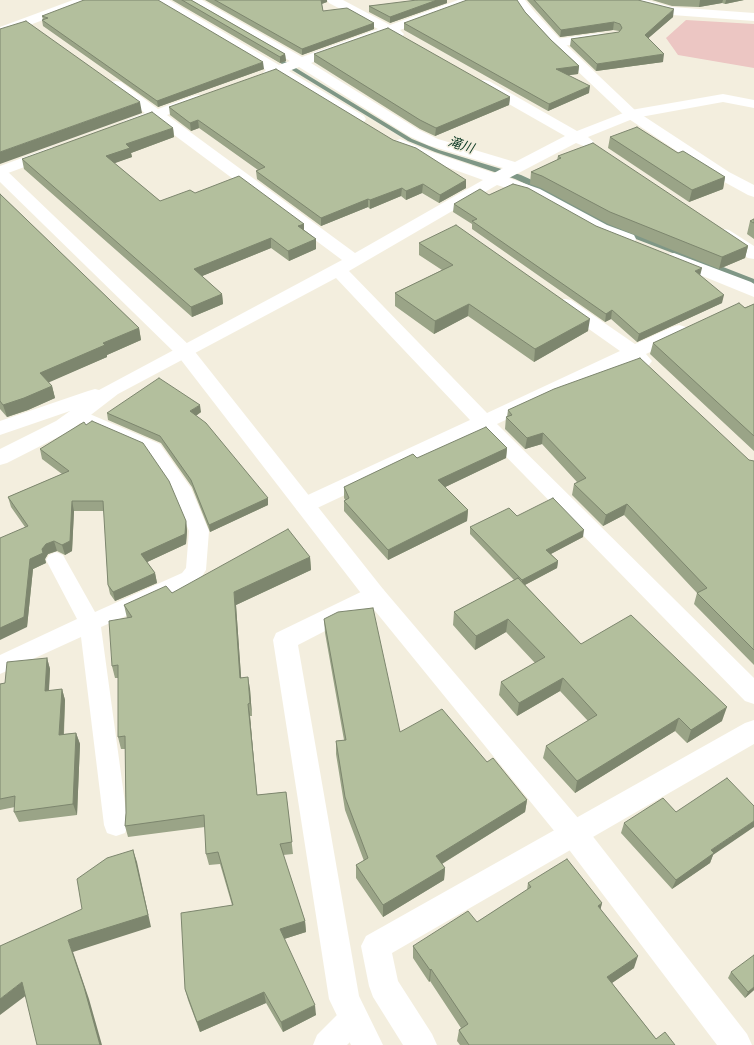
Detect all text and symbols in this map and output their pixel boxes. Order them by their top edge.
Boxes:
water label: 滝川 [446,134,476,156]

